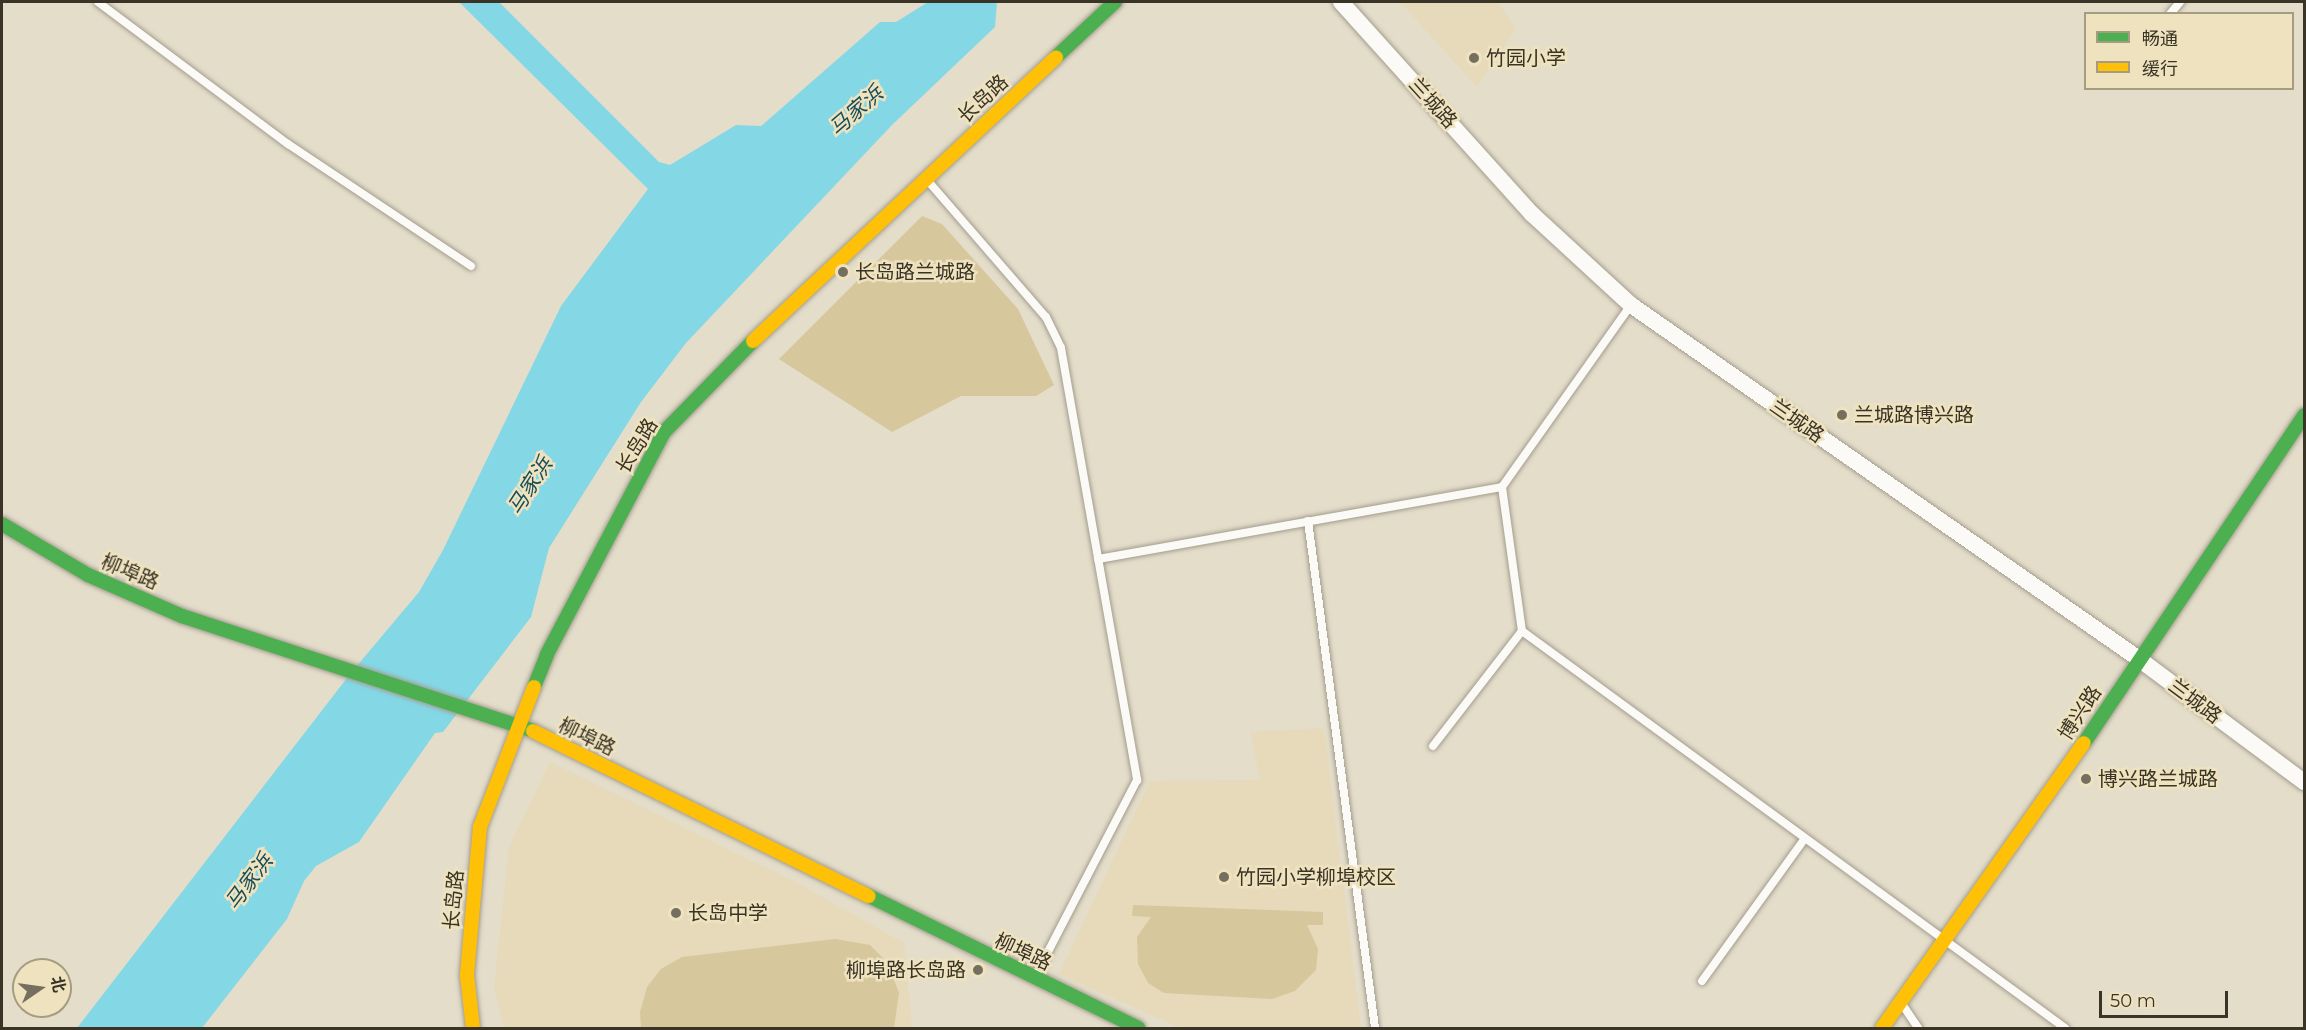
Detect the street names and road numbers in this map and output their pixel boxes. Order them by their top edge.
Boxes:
street label: 长岛路 [953,70,1013,128]
street label: 兰城路 [1404,73,1462,133]
street label: 兰城路 [1766,394,1828,448]
street label: 长岛路 [611,414,663,478]
street label: 柳埠路 [98,549,162,595]
street label: 兰城路 [2164,673,2226,729]
street label: 博兴路 [2054,681,2106,745]
street label: 柳埠路 [555,713,619,761]
street label: 长岛路 [439,869,469,931]
street label: 柳埠路 [991,928,1055,976]

